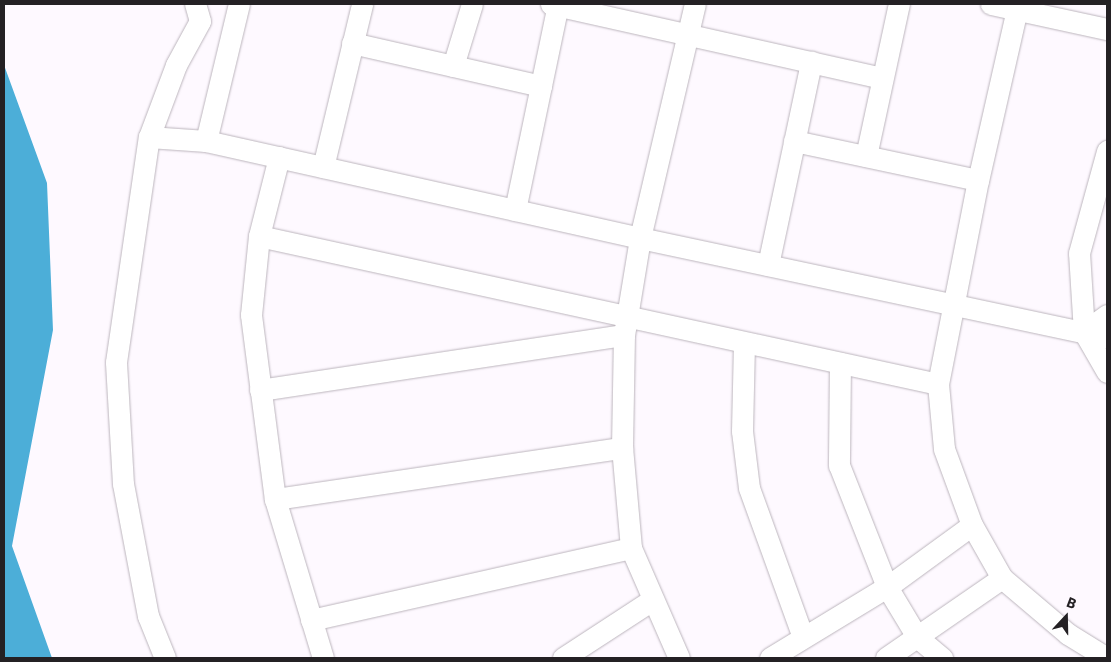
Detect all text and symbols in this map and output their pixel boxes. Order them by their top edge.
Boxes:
north arrow [1041,592,1091,642]
text: B [1064,592,1079,613]

